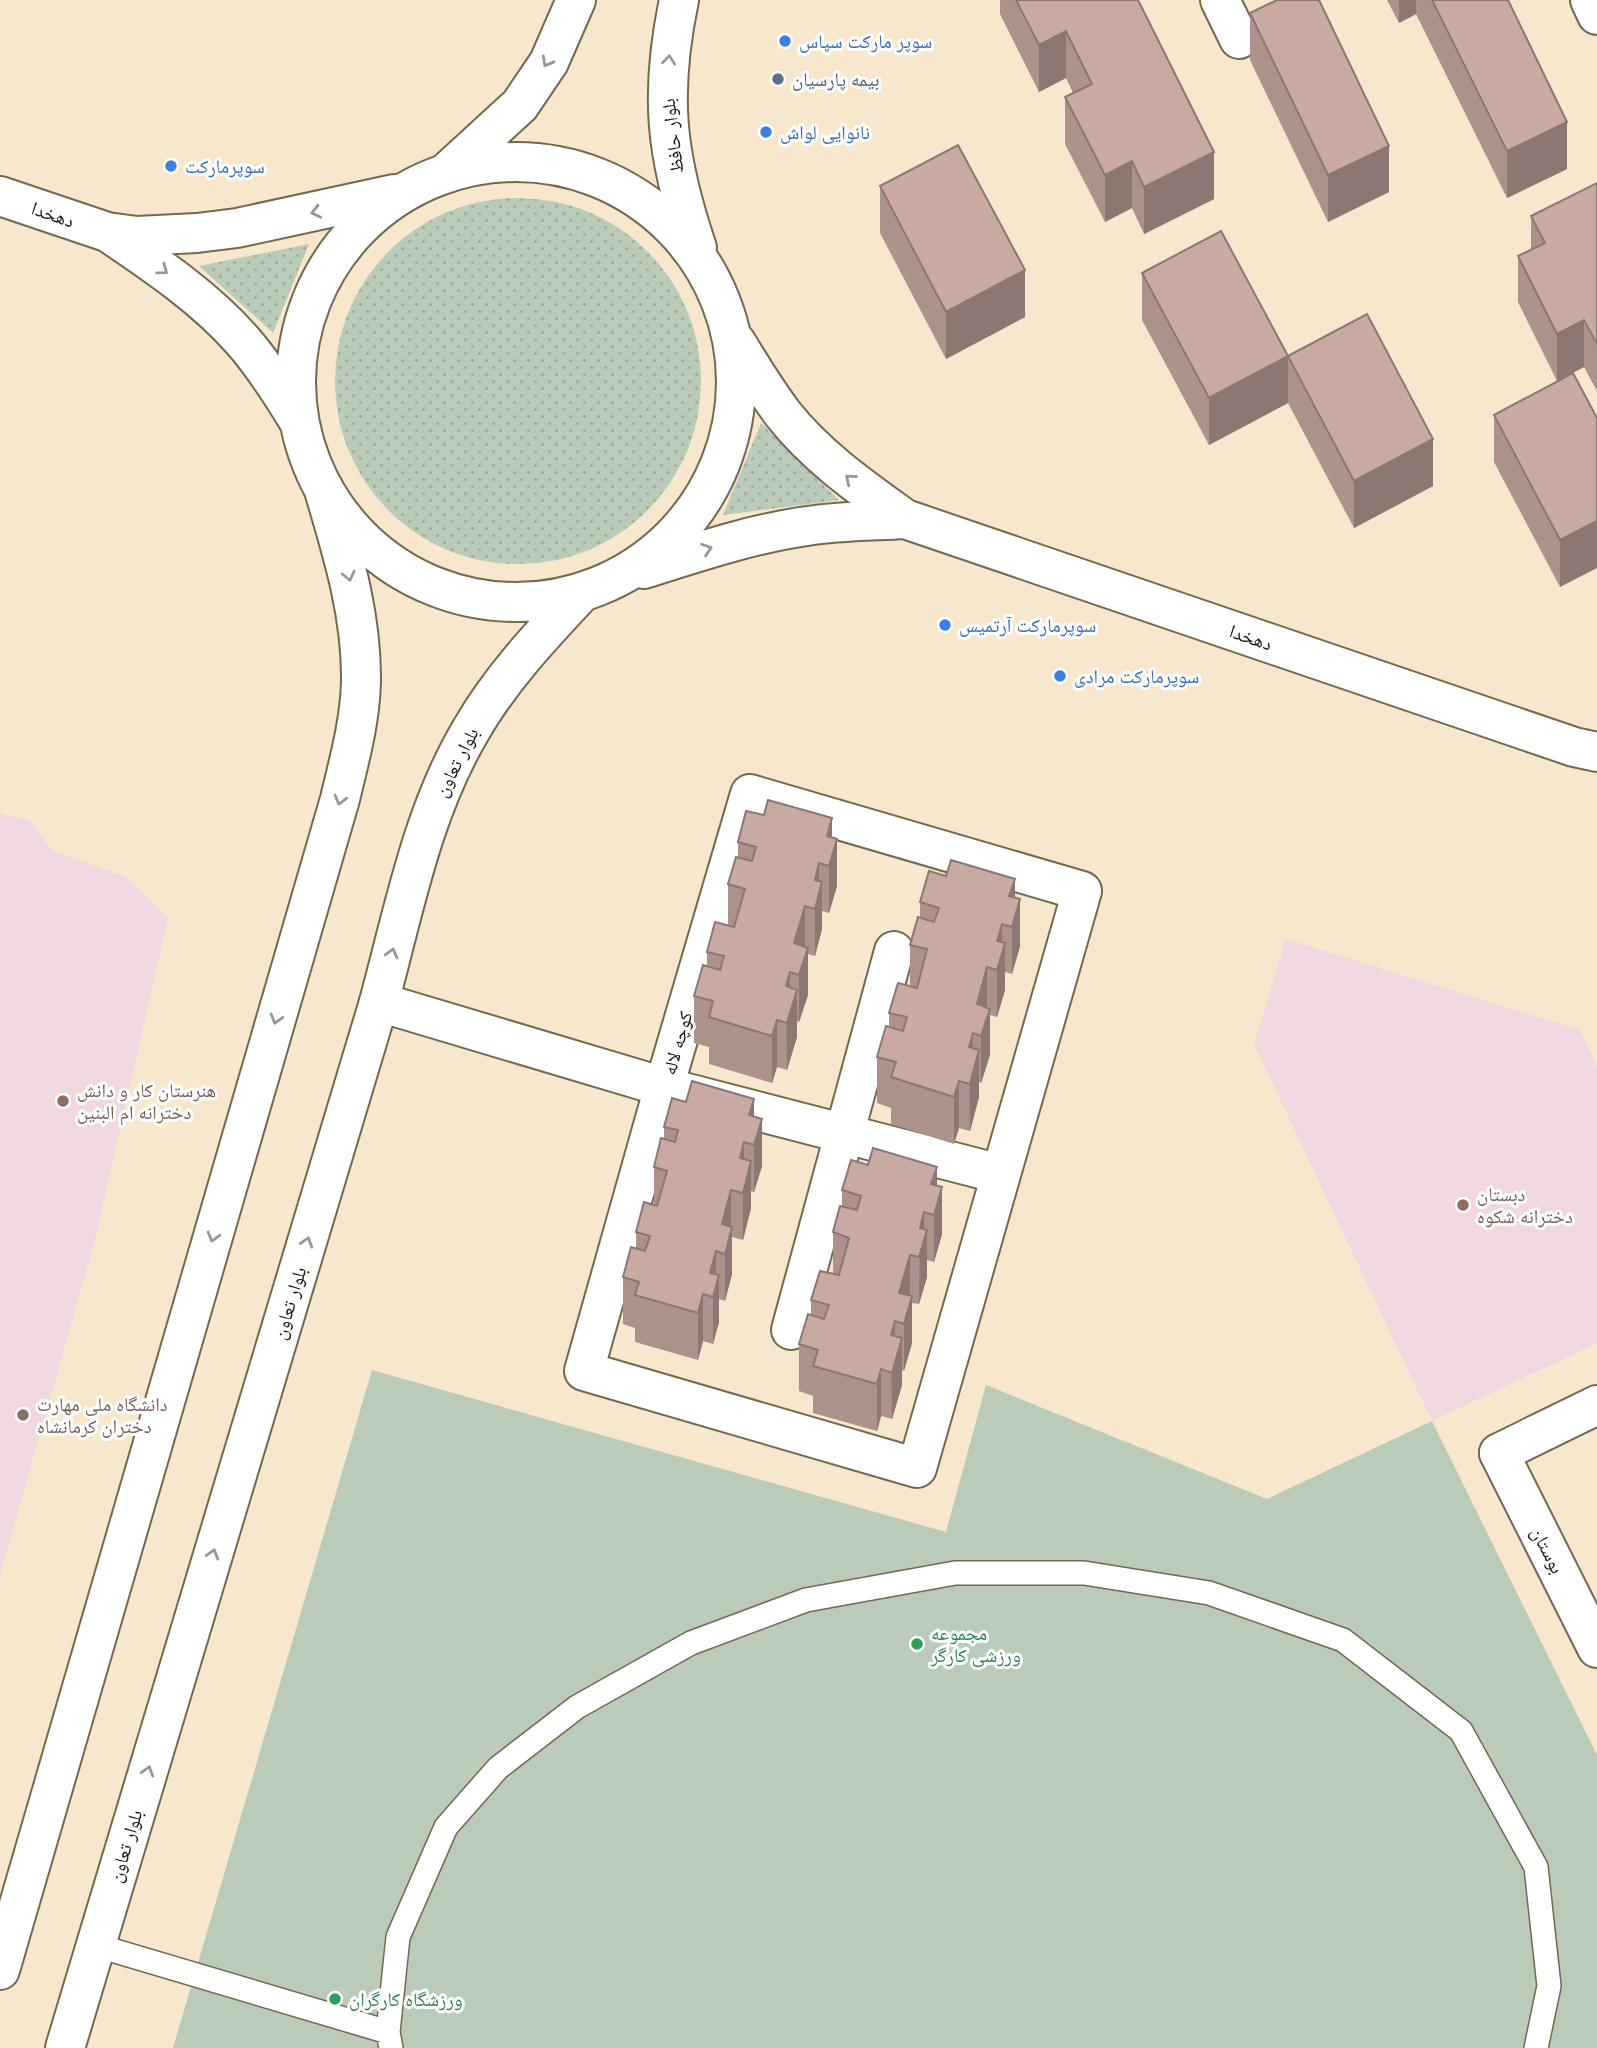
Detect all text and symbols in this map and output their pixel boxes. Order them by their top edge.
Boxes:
place label: سوپر مارکت سپاس [799,28,932,55]
marker: سوپر مارکت سپاس [777,33,793,49]
one-way arrow [661,54,676,65]
one-way arrow [542,55,556,67]
place label: بیمه پارسیان [792,66,880,93]
marker: بیمه پارسیان [770,71,786,87]
street label: بلوار حافظ [655,97,690,175]
place label: نانوایی لواش [780,119,870,146]
marker: نانوایی لواش [758,124,774,140]
place label: سوپرمارکت [185,153,265,180]
marker: سوپرمارکت [163,158,179,174]
street label: دهخدا [28,195,78,234]
one-way arrow [310,203,322,218]
one-way arrow [155,262,168,274]
one-way arrow [845,475,858,487]
one-way arrow [700,542,712,557]
one-way arrow [340,570,355,582]
place label: سوپرمارکت آرتمیس [959,612,1096,639]
marker: سوپرمارکت آرتمیس [937,617,953,633]
street label: دهخدا [1226,618,1276,657]
place label: سوپرمارکت مرادی [1074,663,1199,690]
marker: سوپرمارکت مرادی [1052,668,1068,684]
street label: بلوار تعاون [427,723,485,802]
one-way arrow [334,794,348,806]
one-way arrow [384,947,399,959]
street label: کوچه لاله [656,1008,699,1078]
one-way arrow [270,1012,285,1024]
place label: هنرستان کار و دانش دخترانه ام البنین [77,1077,216,1126]
marker: هنرستان کار و دانش دخترانه ام البنین [55,1093,71,1109]
place label: دبستان دخترانه شکوه [1477,1181,1573,1230]
marker: دبستان دخترانه شکوه [1455,1197,1471,1213]
one-way arrow [206,1231,221,1243]
one-way arrow [298,1236,313,1248]
street label: بلوار تعاون [266,1263,313,1343]
place label: دانشگاه ملی مهارت دختران کرمانشاه [37,1391,168,1440]
marker: دانشگاه ملی مهارت دختران کرمانشاه [15,1407,31,1423]
street label: بوستان [1524,1522,1571,1578]
one-way arrow [205,1548,220,1560]
place label: مجموعه ورزشی کارگر [930,1620,1021,1669]
marker: مجموعه ورزشی کارگر [909,1636,925,1652]
one-way arrow [139,1766,154,1778]
street label: بلوار تعاون [102,1806,149,1886]
place label: ورزشگاه کارگران [349,1986,463,2013]
marker: ورزشگاه کارگران [327,1991,343,2007]

